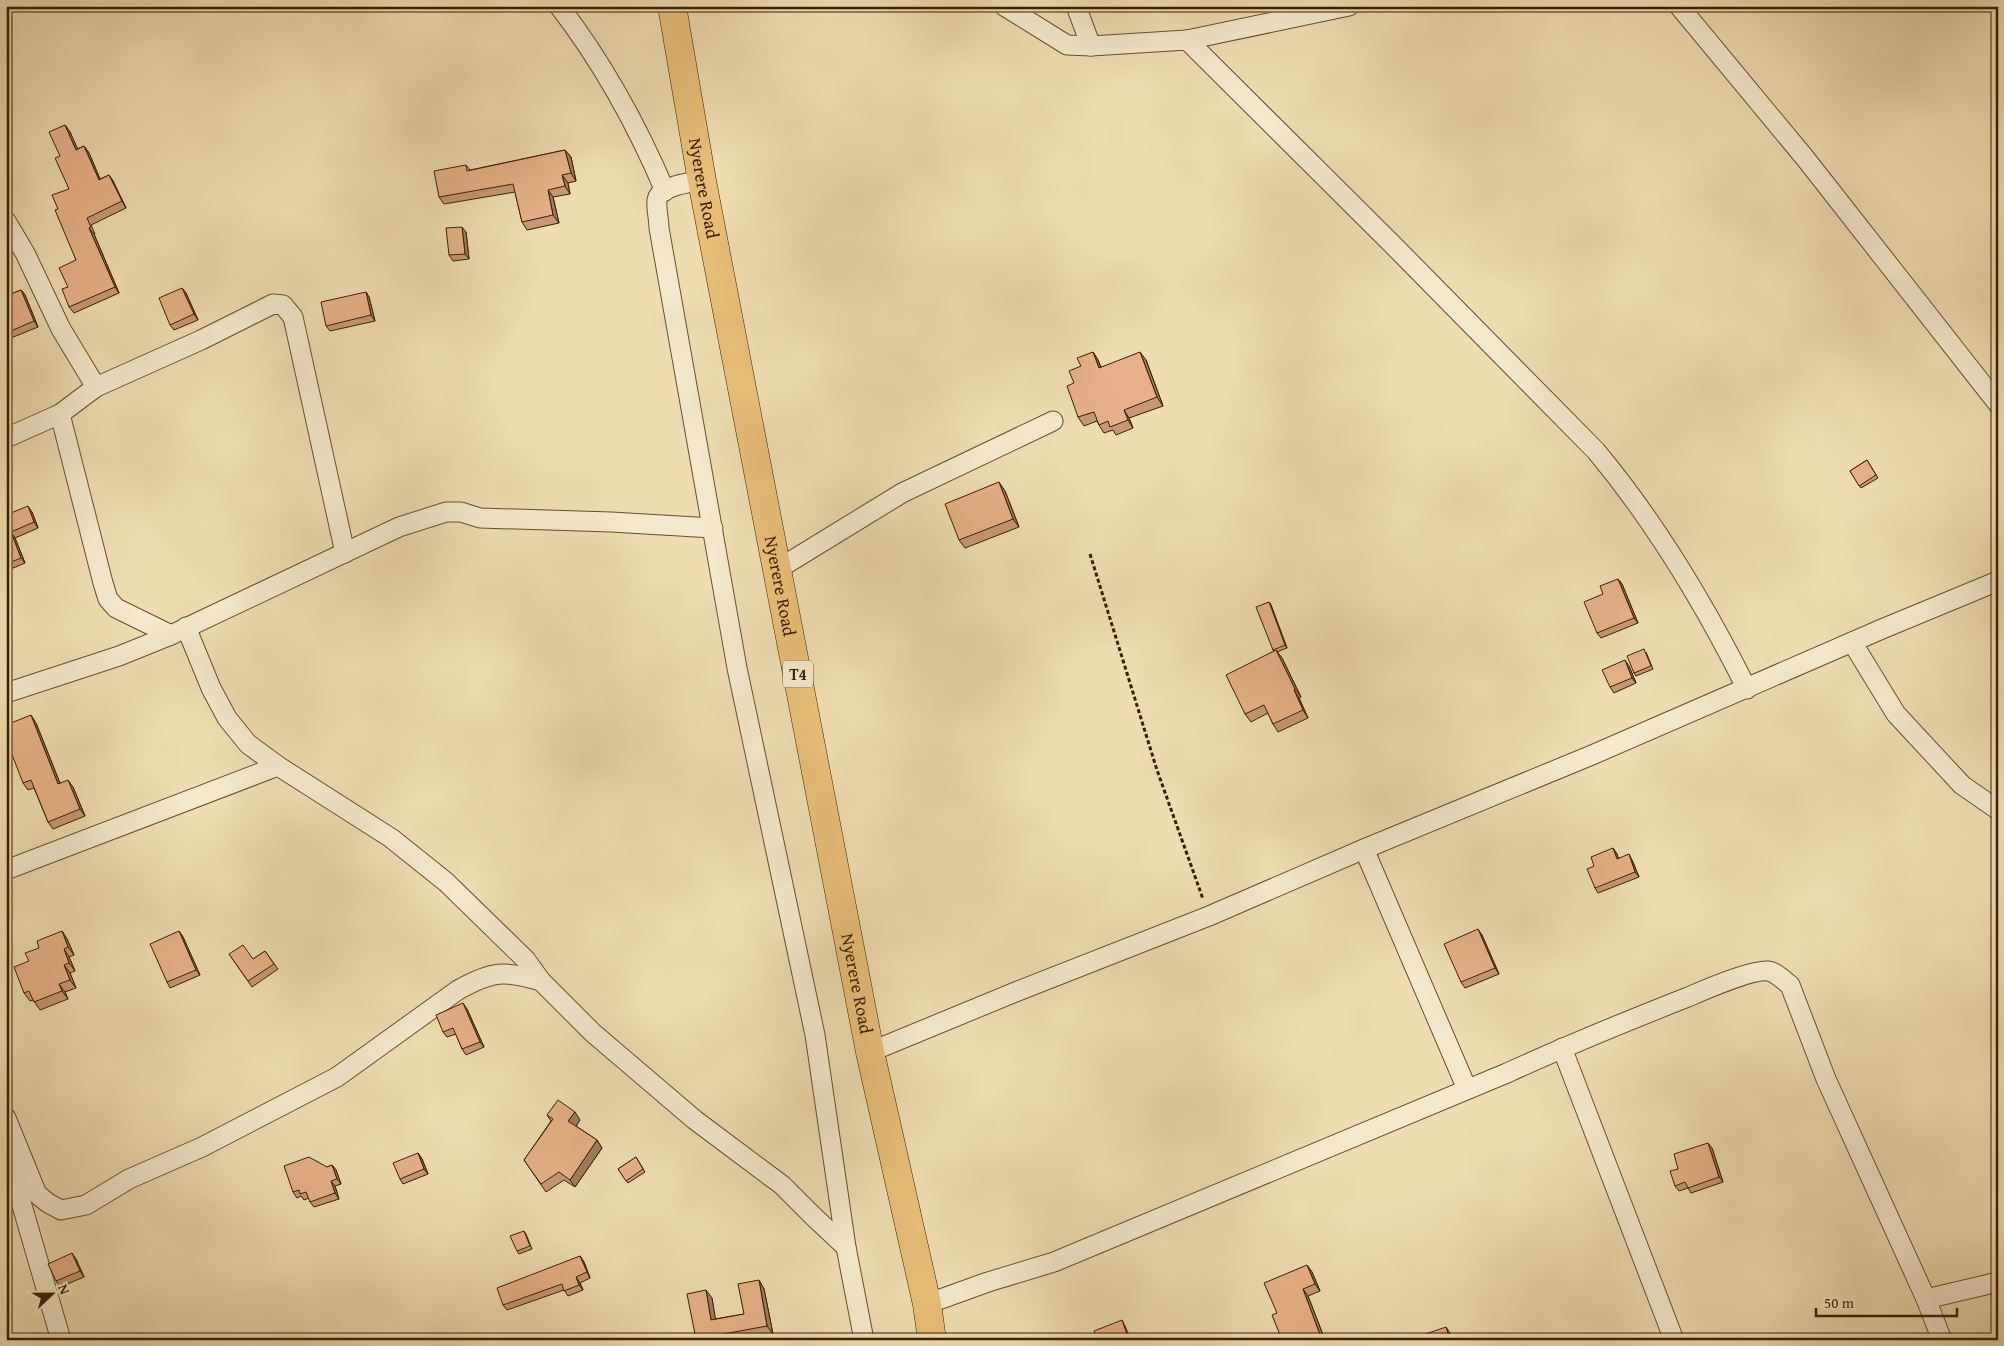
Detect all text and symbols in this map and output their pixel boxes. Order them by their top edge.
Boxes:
street label: Nyerere Road [682,136,727,241]
street label: Nyerere Road [758,533,804,639]
road number: T4 [783,661,813,688]
street label: Nyerere Road [834,931,880,1036]
north arrow [28,1268,78,1318]
text: N [53,1281,75,1298]
scale bar [1816,1286,1958,1318]
text: 50 m [1824,1292,1855,1313]

